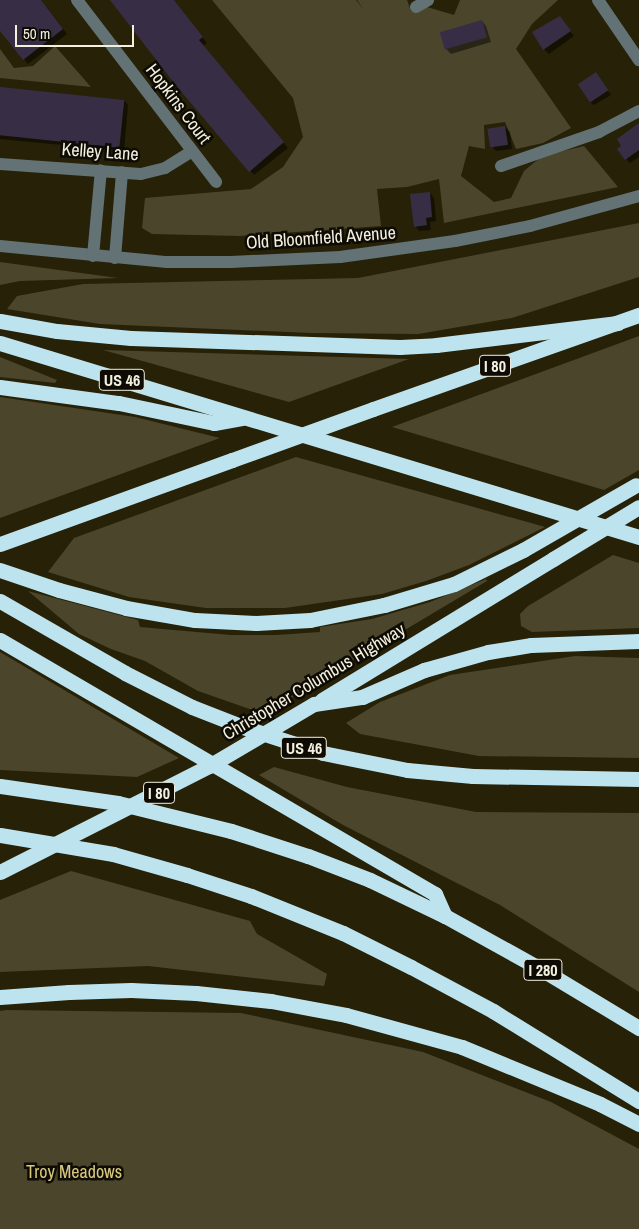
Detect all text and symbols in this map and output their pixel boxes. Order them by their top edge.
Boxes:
scale bar [18,15,136,47]
text: 50 m [23,23,50,44]
street label: Hopkins Court [141,60,215,148]
street label: Kelley Lane [61,139,139,165]
street label: Old Bloomfield Avenue [245,222,397,254]
road number: I 80 [479,352,511,380]
road number: US 46 [98,366,146,394]
street label: Christopher Columbus Highway [219,619,409,745]
road number: US 46 [280,734,328,761]
road number: I 80 [143,780,175,806]
road number: I 280 [523,956,563,984]
park label: Troy Meadows [26,1161,122,1183]

